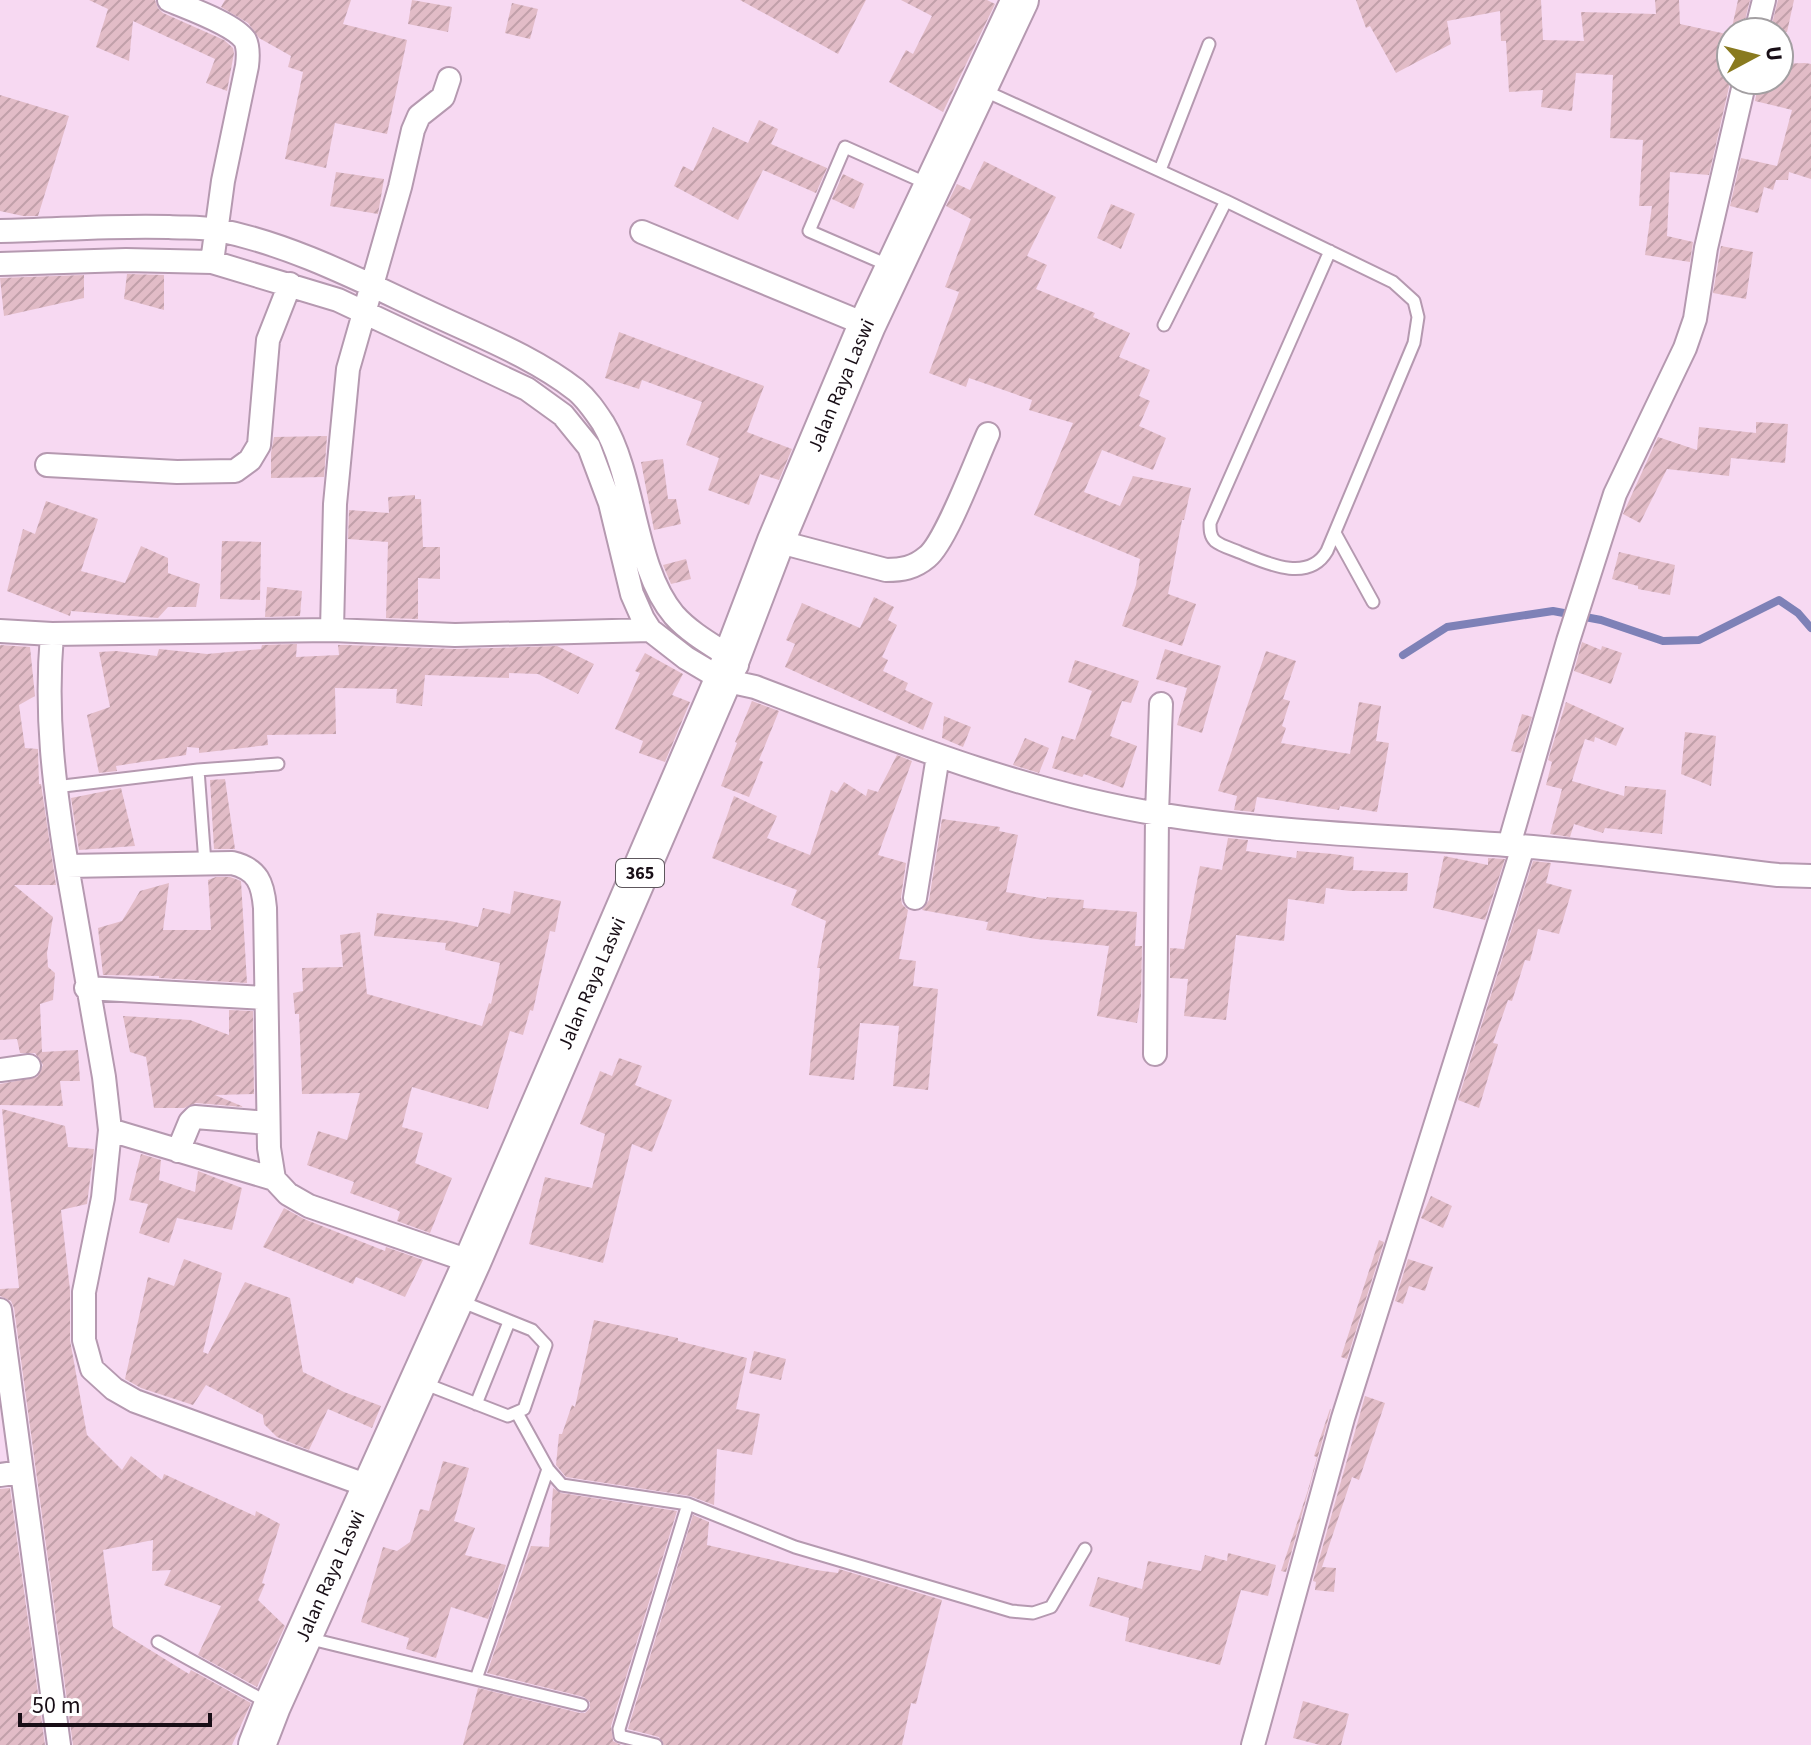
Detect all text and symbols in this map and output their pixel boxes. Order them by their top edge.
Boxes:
north arrow [1715,16,1795,96]
text: U [1757,44,1791,63]
street label: Jalan Raya Laswi [801,314,882,456]
road number: 365 [616,859,664,887]
street label: Jalan Raya Laswi [551,913,633,1054]
street label: Jalan Raya Laswi [289,1506,372,1647]
scale bar [20,1677,210,1727]
text: 50 m [32,1688,81,1723]

